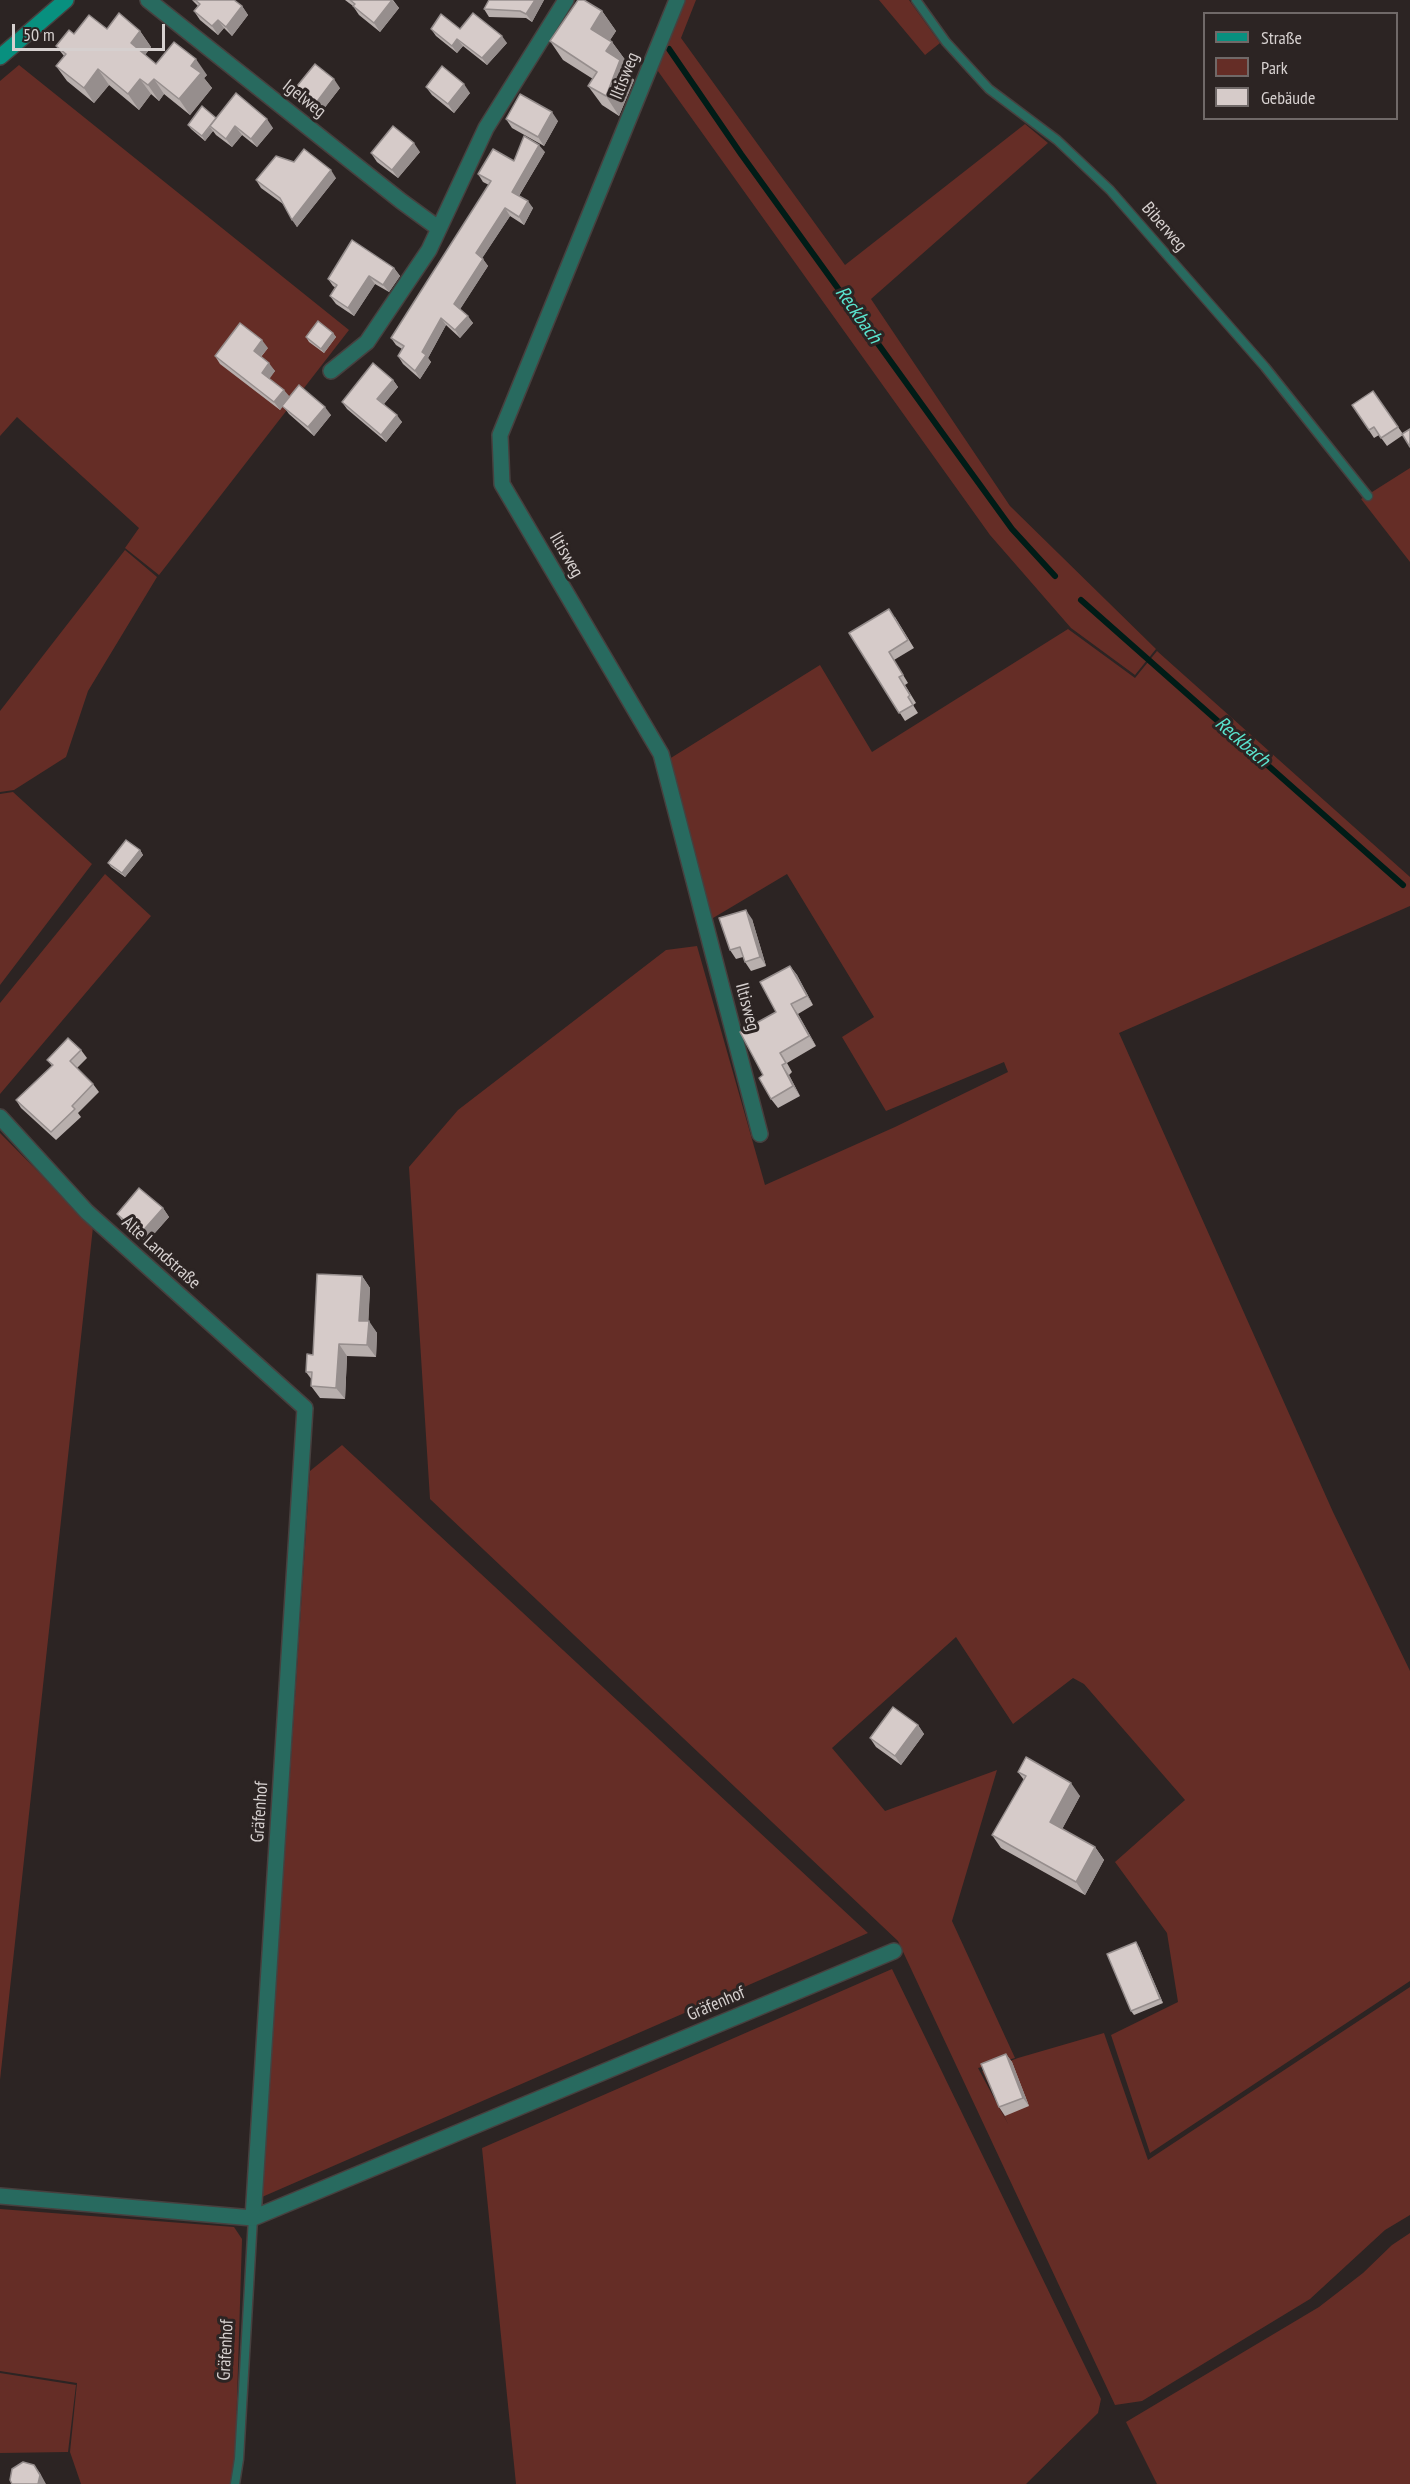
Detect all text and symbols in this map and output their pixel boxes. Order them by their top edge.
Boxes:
scale bar [15,12,168,50]
legend [1203,12,1398,120]
text: 50 m [23,23,55,46]
text: Straße [1261,26,1302,49]
street label: Iltisweg [606,49,644,103]
text: Park [1261,56,1288,79]
street label: Igelweg [278,75,330,123]
text: Gebäude [1261,86,1315,109]
street label: Biberweg [1137,198,1191,256]
water label: Reckbach [830,282,886,348]
street label: Iltisweg [544,528,588,582]
water label: Reckbach [1210,712,1274,772]
street label: Iltisweg [730,981,764,1033]
street label: Alte Landstraße [117,1212,205,1294]
street label: Gräfenhof [247,1781,273,1843]
street label: Gräfenhof [684,1982,748,2026]
street label: Gräfenhof [214,2319,238,2381]

